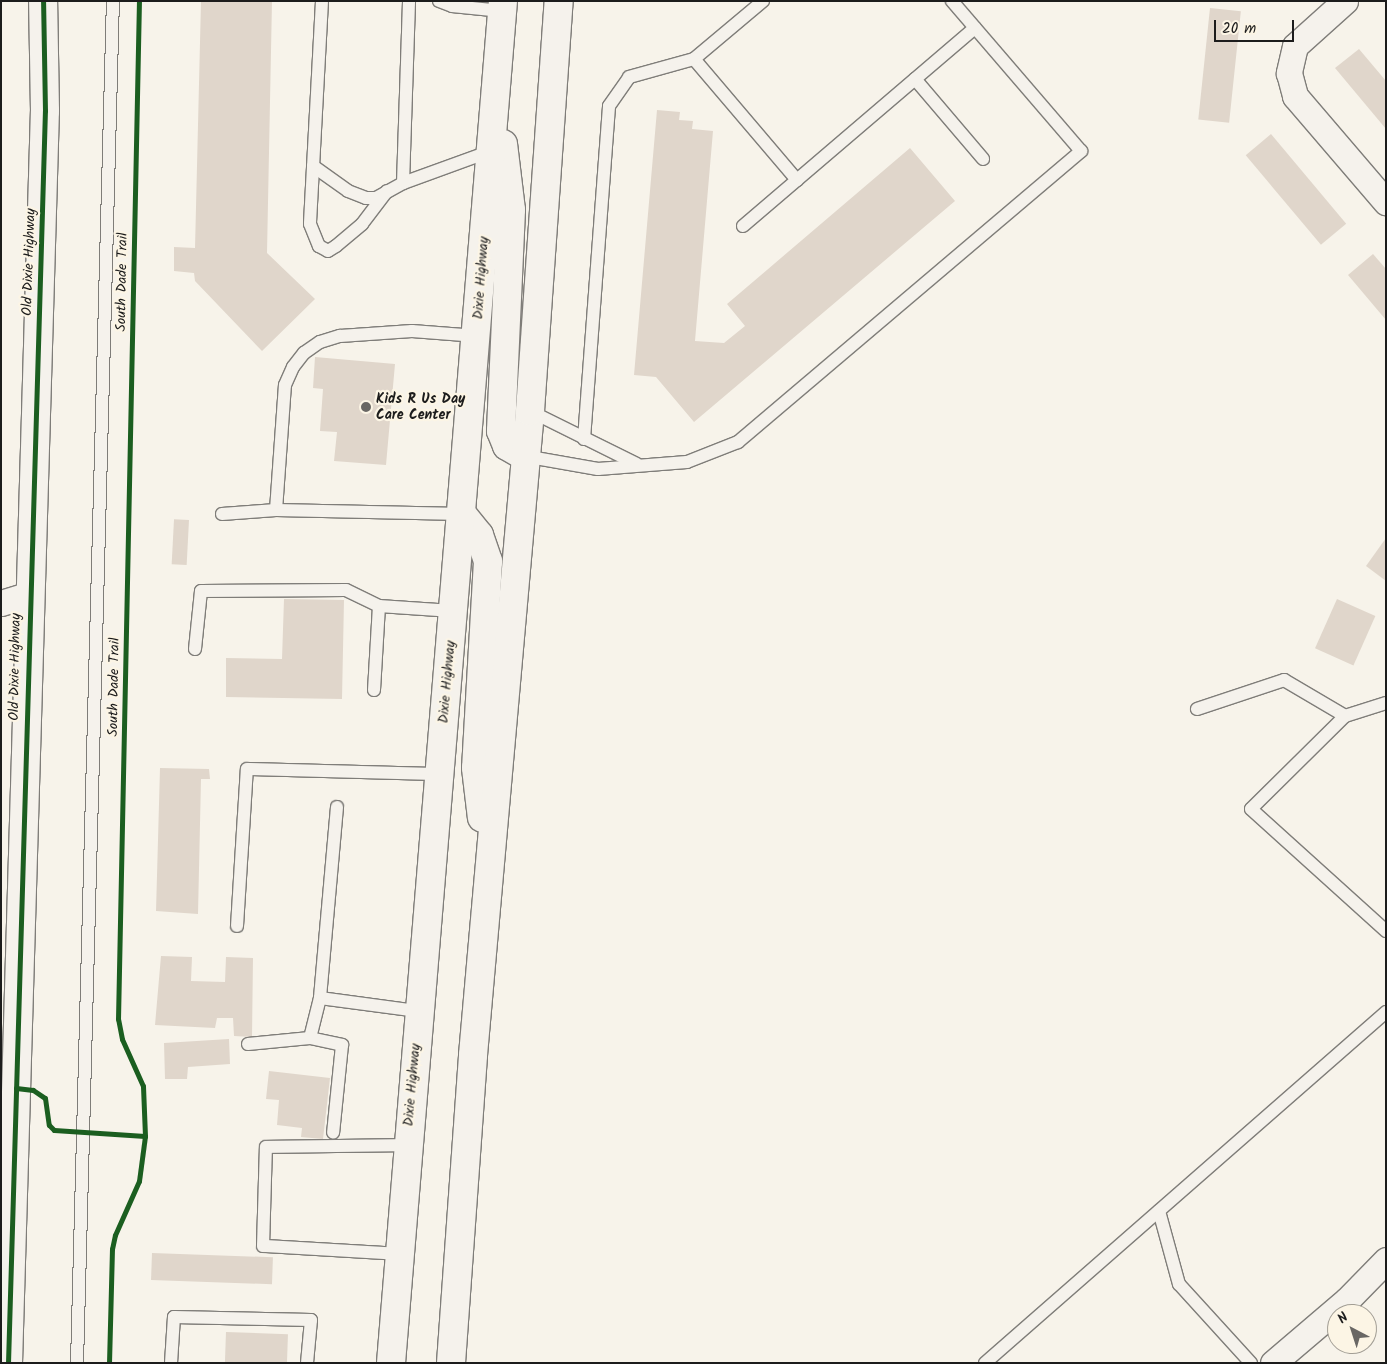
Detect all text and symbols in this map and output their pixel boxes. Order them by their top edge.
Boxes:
scale bar [1217,10,1297,42]
text: 20 m [1222,17,1256,41]
street label: Old Dixie Highway [19,208,39,316]
street label: South Dade Trail [113,232,131,332]
street label: Dixie Highway [470,236,492,320]
place label: Kids R Us Day Care Center [376,391,465,424]
marker: Kids R Us Day Care Center [360,401,372,413]
street label: Old Dixie Highway [6,613,24,721]
street label: South Dade Trail [105,637,123,737]
street label: Dixie Highway [435,640,459,724]
street label: Dixie Highway [400,1043,424,1127]
north arrow [1327,1304,1377,1354]
text: N [1333,1307,1353,1330]

